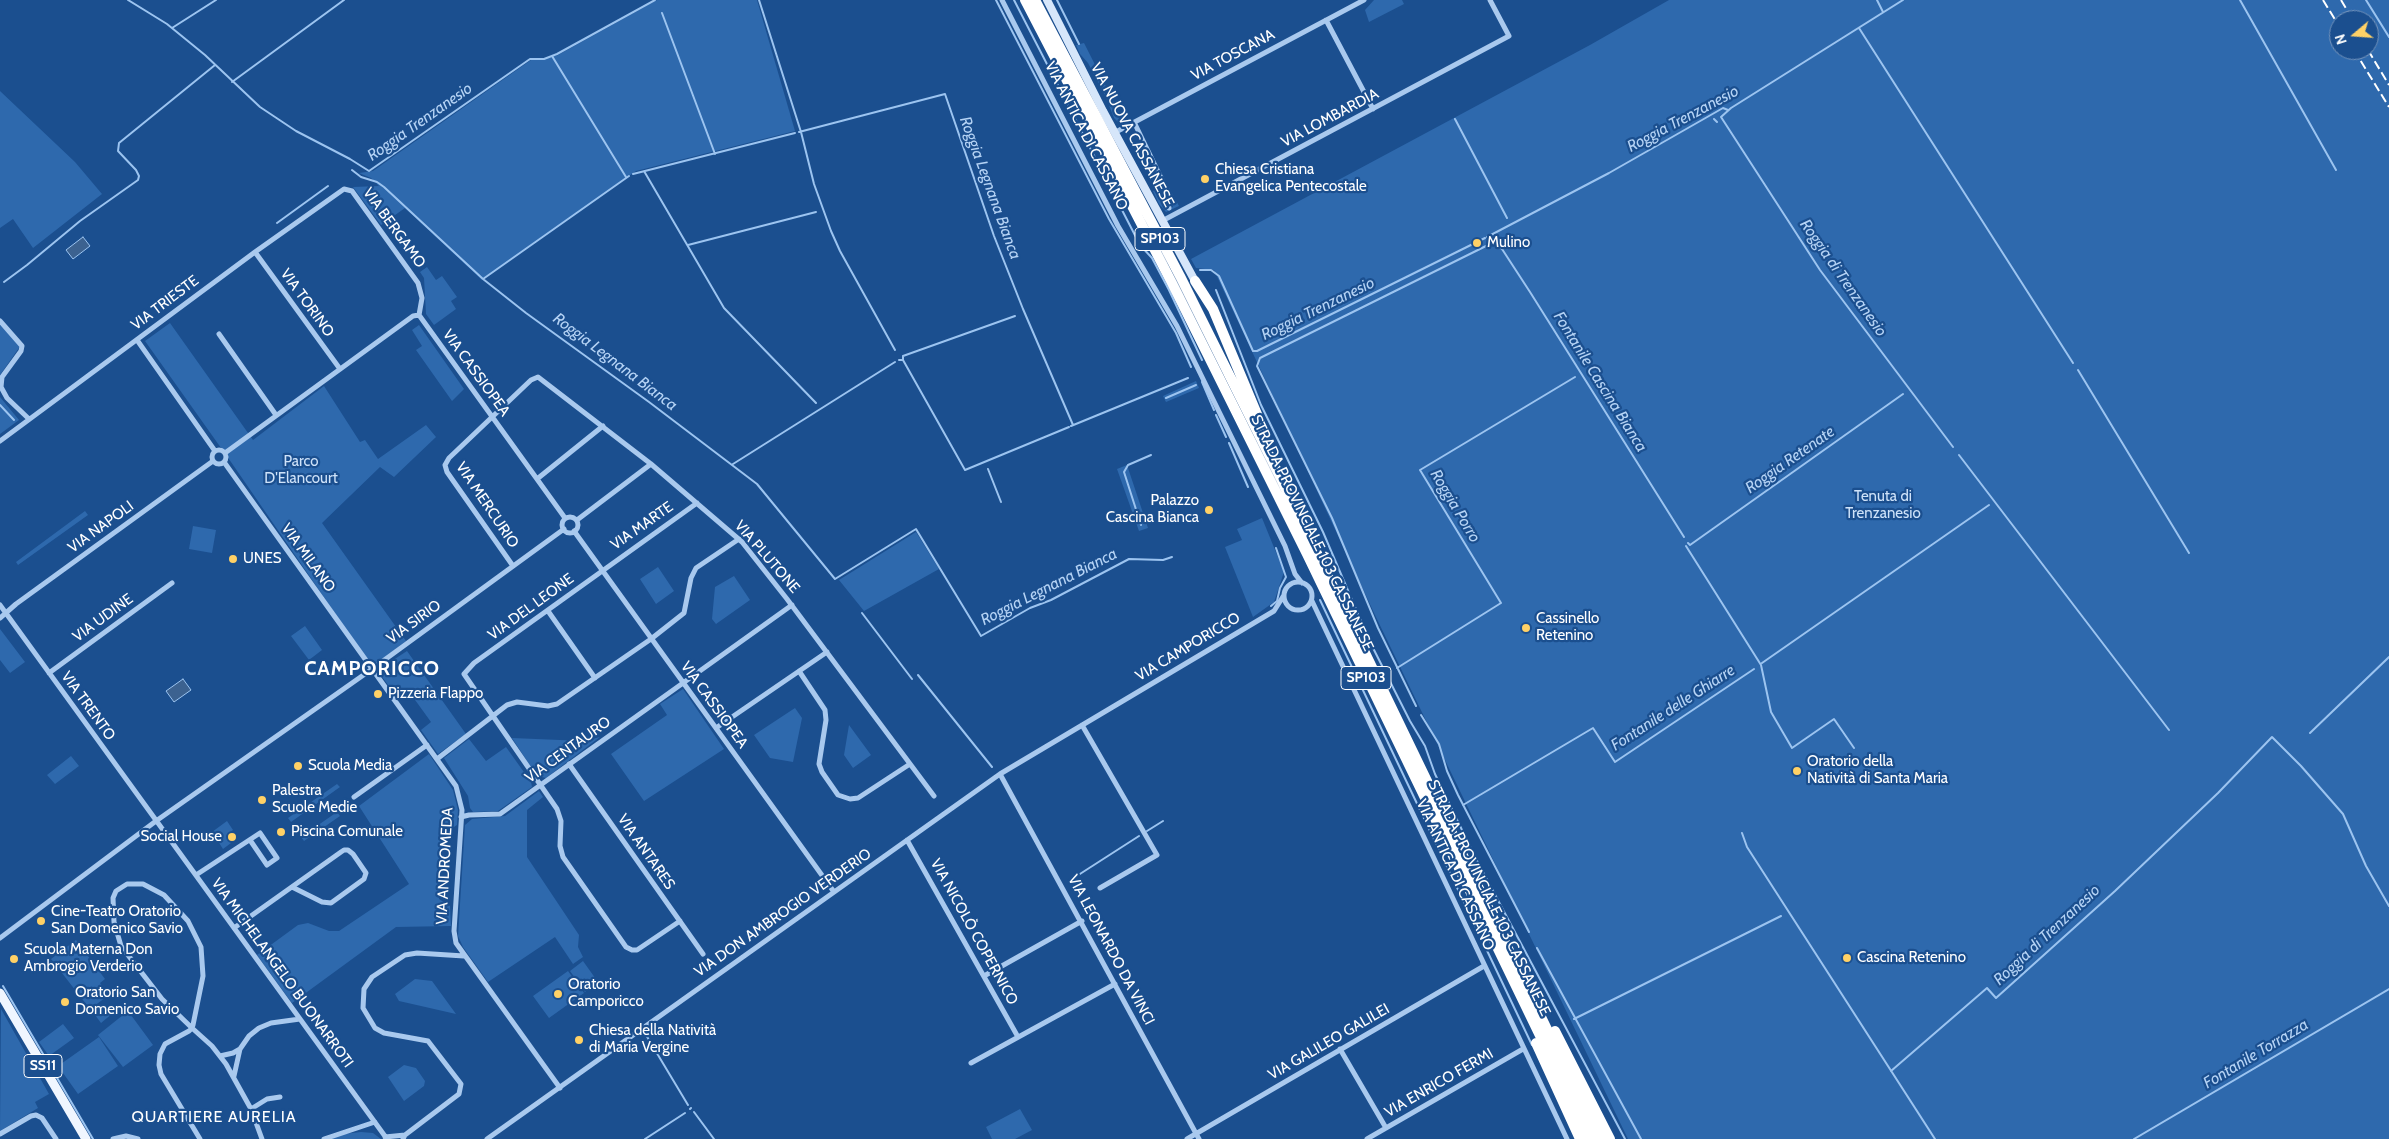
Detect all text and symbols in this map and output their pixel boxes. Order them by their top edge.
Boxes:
north arrow [2329,10,2379,60]
street label: VIA TOSCANA [1188,26,1278,84]
text: N [2331,32,2351,47]
street label: VIA ANTICA DI CASSANO [1041,59,1131,213]
street label: VIA NUOVA CASSANESE [1086,60,1178,210]
water label: Roggia Trenzanesio [364,79,476,165]
water label: Roggia Trenzanesio [1624,82,1742,156]
street label: VIA LOMBARDIA [1278,85,1382,151]
water label: Roggia Legnana Bianca [955,114,1025,262]
place label: Chiesa Cristiana Evangelica Pentecostale [1215,161,1367,196]
marker: Chiesa Cristiana Evangelica Pentecostale [1199,173,1211,185]
street label: VIA BERGAMO [359,184,429,272]
water label: Roggia di Trenzanesio [1795,216,1891,340]
road number: SP103 [1135,228,1185,250]
place label: Mulino [1487,234,1530,252]
marker: Mulino [1471,237,1483,249]
street label: VIA TORINO [276,265,338,341]
street label: VIA TRIESTE [128,272,202,334]
water label: Roggia Trenzanesio [1258,273,1378,345]
water label: Fontanile Cascina Bianca [1549,308,1651,456]
water label: Roggia Legnana Bianca [549,309,681,415]
street label: VIA CASSIOPEA [438,326,514,420]
street label: STRADA PROVINCIALE 103 CASSANESE [1247,412,1377,654]
water label: Roggia Retenate [1742,422,1838,498]
park label: Parco D'Elancourt [264,453,338,488]
street label: VIA MERCURIO [452,459,522,551]
water label: Roggia Porro [1426,466,1484,546]
park label: Tenuta di Trenzanesio [1845,488,1921,523]
place label: Palazzo Cascina Bianca [1106,492,1199,527]
street label: VIA NAPOLI [65,497,137,557]
street label: VIA MARTE [607,498,677,554]
marker: Palazzo Cascina Bianca [1203,504,1215,516]
street label: VIA PLUTONE [731,517,803,597]
street label: VIA MILANO [277,520,339,596]
water label: Roggia Legnana Bianca [978,544,1120,630]
place label: UNES [243,550,281,568]
marker: UNES [227,553,239,565]
street label: VIA DEL LEONE [485,570,577,644]
street label: VIA UDINE [69,590,137,646]
street label: VIA SIRIO [383,596,445,648]
street label: VIA CAMPORICCO [1132,609,1244,685]
place label: Cassinello Retenino [1536,610,1599,645]
marker: Cassinello Retenino [1520,622,1532,634]
district label: CAMPORICCO [303,657,441,681]
street label: VIA CASSIOPEA [676,658,752,752]
water label: Fontanile delle Ghiarre [1607,661,1739,755]
road number: SP103 [1341,666,1391,690]
street label: VIA TRENTO [57,668,119,744]
place label: Pizzeria Flappo [388,685,483,703]
marker: Pizzeria Flappo [372,688,384,700]
street label: VIA CENTAURO [522,713,614,787]
place label: Oratorio della Natività di Santa Maria [1807,753,1948,788]
place label: Scuola Media [308,757,392,775]
marker: Scuola Media [292,760,304,772]
marker: Oratorio della Natività di Santa Maria [1791,765,1803,777]
street label: STRADA PROVINCIALE 103 CASSANESE [1424,777,1554,1019]
place label: Palestra Scuole Medie [272,782,357,817]
marker: Palestra Scuole Medie [256,794,268,806]
street label: VIA ANTICA DI CASSANO [1412,797,1498,953]
street label: VIA ANDROMEDA [433,807,457,925]
street label: VIA ANTARES [613,811,679,893]
place label: Piscina Comunale [291,823,403,841]
marker: Piscina Comunale [275,826,287,838]
place label: Social House [141,828,222,846]
marker: Social House [226,831,238,843]
street label: VIA DON AMBROGIO VERDERIO [691,845,875,981]
street label: VIA NICOLÒ COPERNICO [926,856,1022,1008]
street label: VIA LEONARDO DA VINCI [1064,872,1158,1028]
street label: VIA MICHELANGELO BUONARROTI [207,875,357,1071]
water label: Roggia di Trenzanesio [1990,881,2104,989]
place label: Cine-Teatro Oratorio San Domenico Savio [51,903,183,938]
marker: Cine-Teatro Oratorio San Domenico Savio [35,915,47,927]
place label: Scuola Materna Don Ambrogio Verderio [24,941,153,976]
place label: Cascina Retenino [1857,949,1966,967]
marker: Cascina Retenino [1841,952,1853,964]
marker: Scuola Materna Don Ambrogio Verderio [8,953,20,965]
place label: Oratorio Camporicco [568,976,644,1011]
place label: Oratorio San Domenico Savio [75,984,179,1019]
marker: Oratorio Camporicco [552,988,564,1000]
marker: Oratorio San Domenico Savio [59,996,71,1008]
street label: VIA GALILEO GALILEI [1265,1000,1393,1084]
water label: Fontanile Torrazza [2200,1015,2312,1093]
place label: Chiesa della Natività di Maria Vergine [589,1022,716,1057]
marker: Chiesa della Natività di Maria Vergine [573,1034,585,1046]
street label: VIA ENRICO FERMI [1381,1045,1497,1121]
road number: SS11 [24,1054,62,1078]
district label: QUARTIERE AURELIA [129,1107,299,1127]

